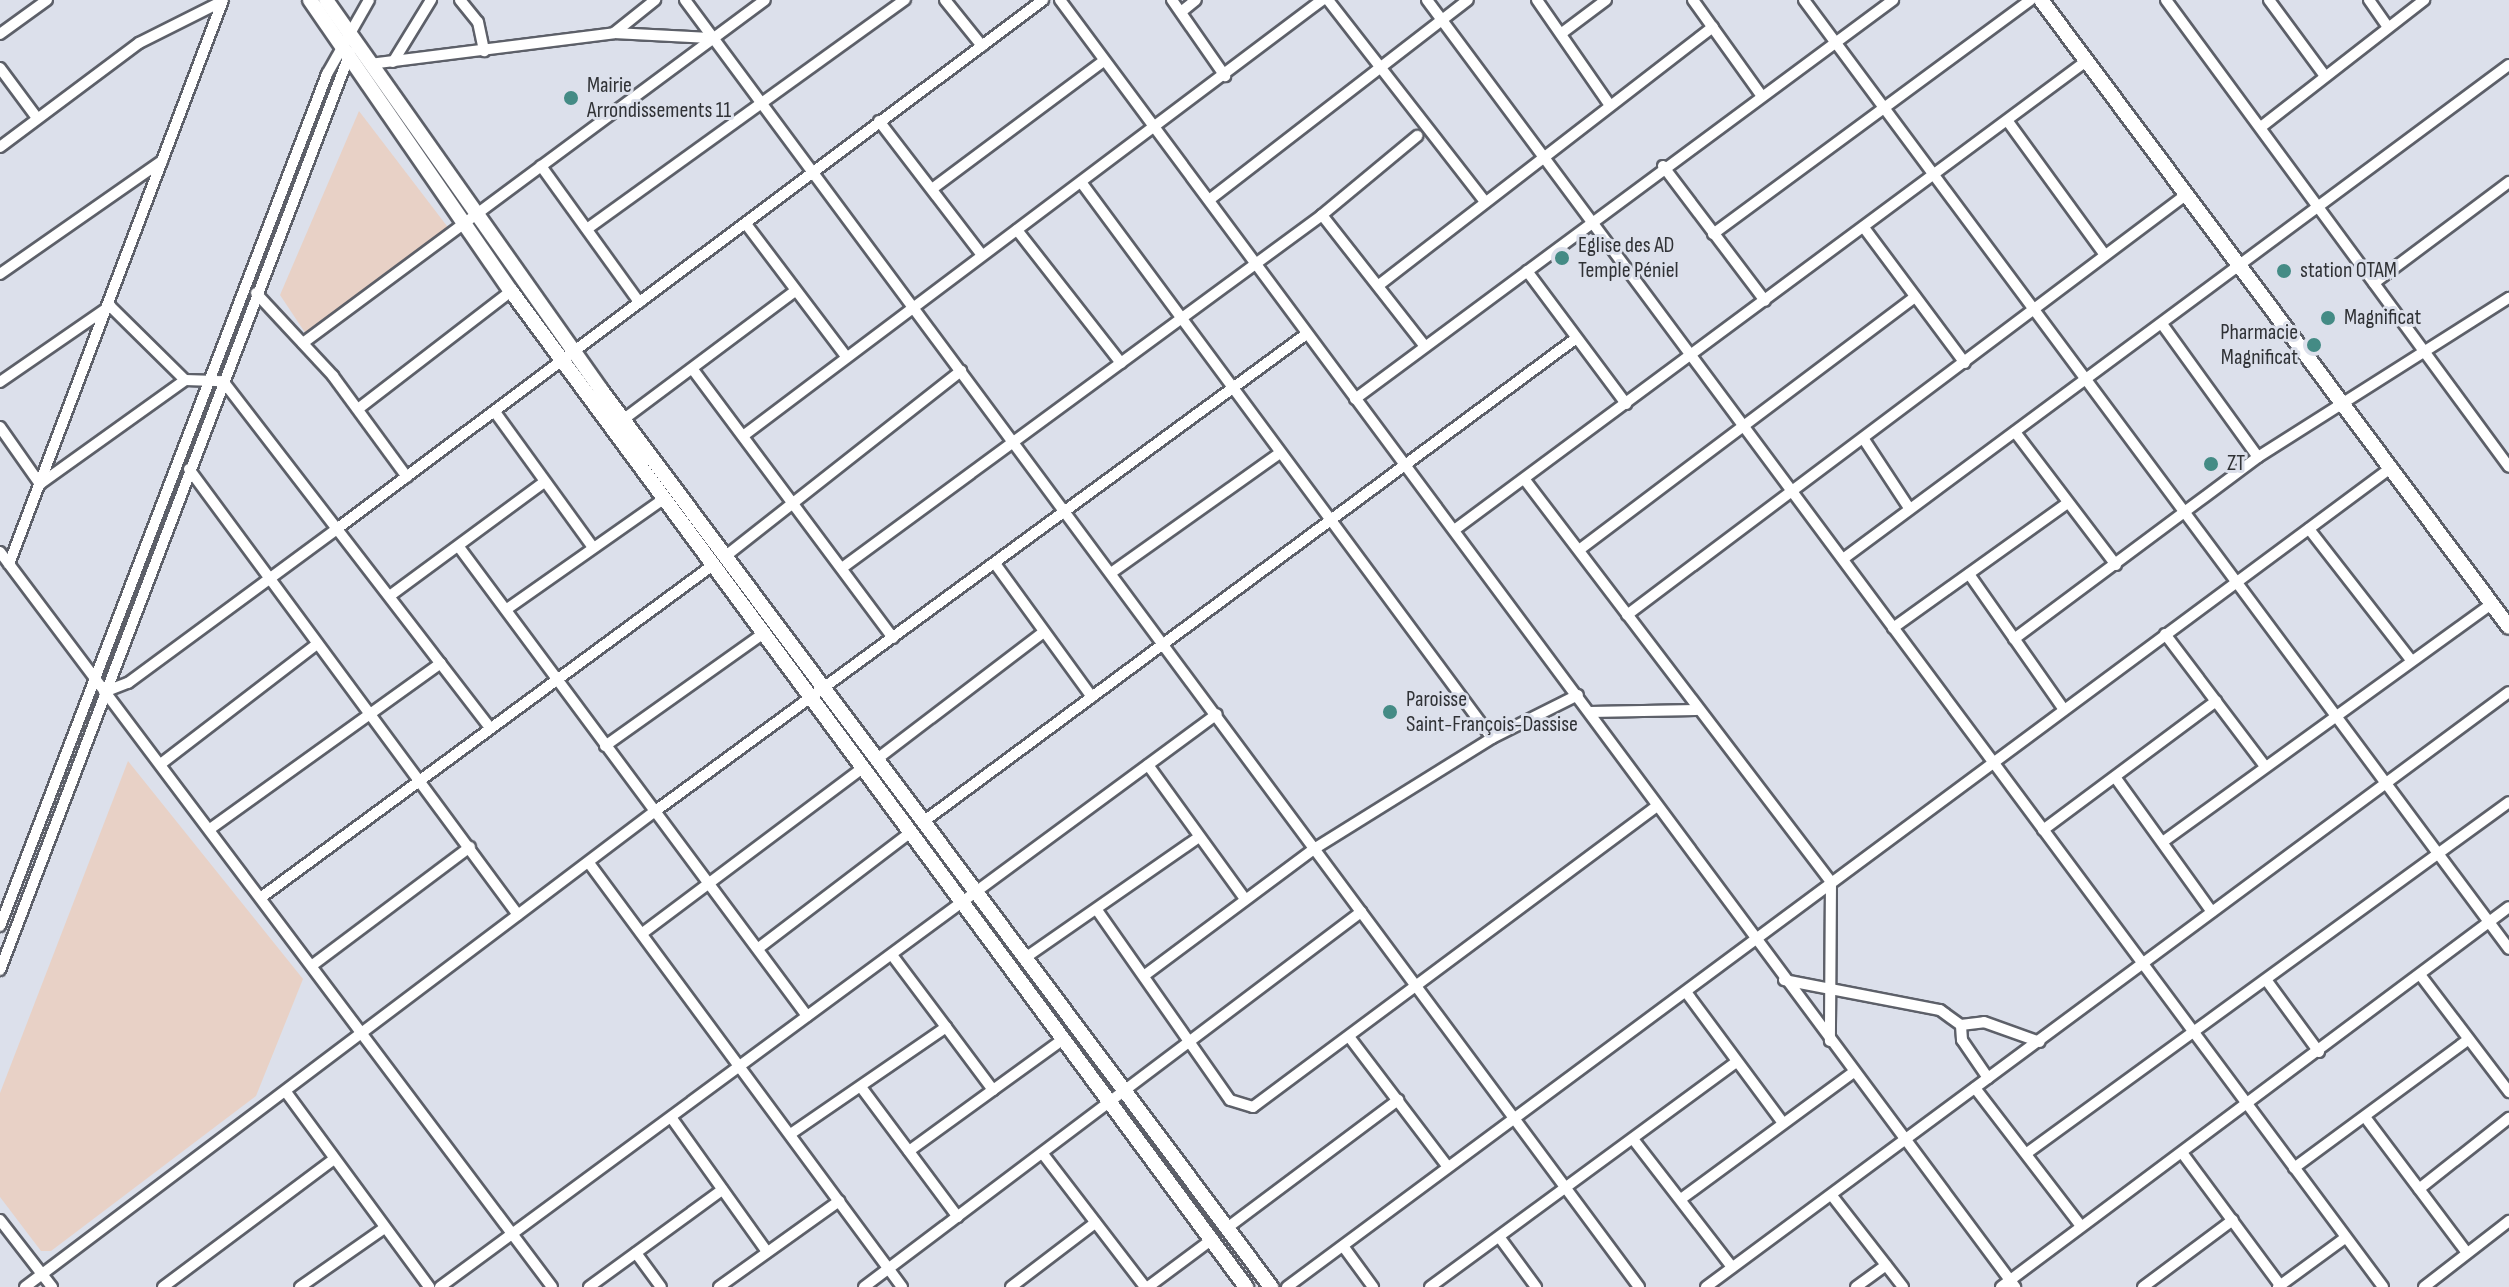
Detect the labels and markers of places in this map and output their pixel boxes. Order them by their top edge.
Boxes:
place label: Mairie Arrondissements 11 [587,72,731,124]
marker: Mairie Arrondissements 11 [562,89,580,107]
place label: Eglise des AD Temple Péniel [1578,232,1679,284]
marker: Eglise des AD Temple Péniel [1553,249,1571,267]
place label: station OTAM [2300,258,2397,284]
marker: station OTAM [2275,262,2293,280]
place label: Magnificat [2344,305,2421,331]
marker: Magnificat [2319,309,2337,327]
place label: Pharmacie Magnificat [2220,319,2298,370]
marker: Pharmacie Magnificat [2305,336,2323,354]
place label: ZT [2227,451,2245,477]
marker: ZT [2202,455,2220,473]
place label: Paroisse Saint-François-Dassise [1406,686,1578,738]
marker: Paroisse Saint-François-Dassise [1381,703,1399,721]

